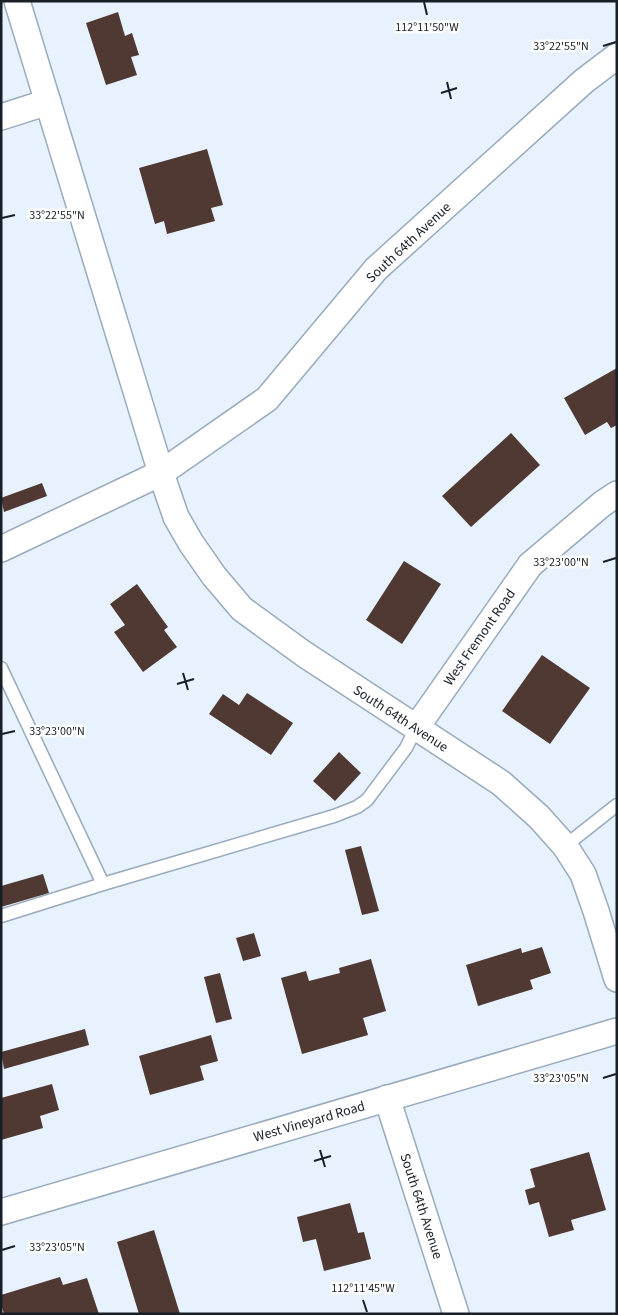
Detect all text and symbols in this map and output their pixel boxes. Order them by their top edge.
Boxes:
text: 112°11'50"W [395,19,459,36]
text: 33°22'55"N [533,38,589,55]
street label: South 64th Avenue [362,198,456,288]
text: 33°22'55"N [29,207,85,224]
text: 33°23'00"N [533,554,589,571]
street label: West Fremont Road [439,585,521,690]
street label: South 64th Avenue [349,680,452,757]
text: 33°23'00"N [29,723,85,740]
text: 33°23'05"N [533,1070,589,1087]
street label: West Vineyard Road [251,1096,367,1147]
street label: South 64th Avenue [395,1151,448,1262]
text: 33°23'05"N [29,1239,85,1256]
text: 112°11'45"W [331,1280,395,1297]

